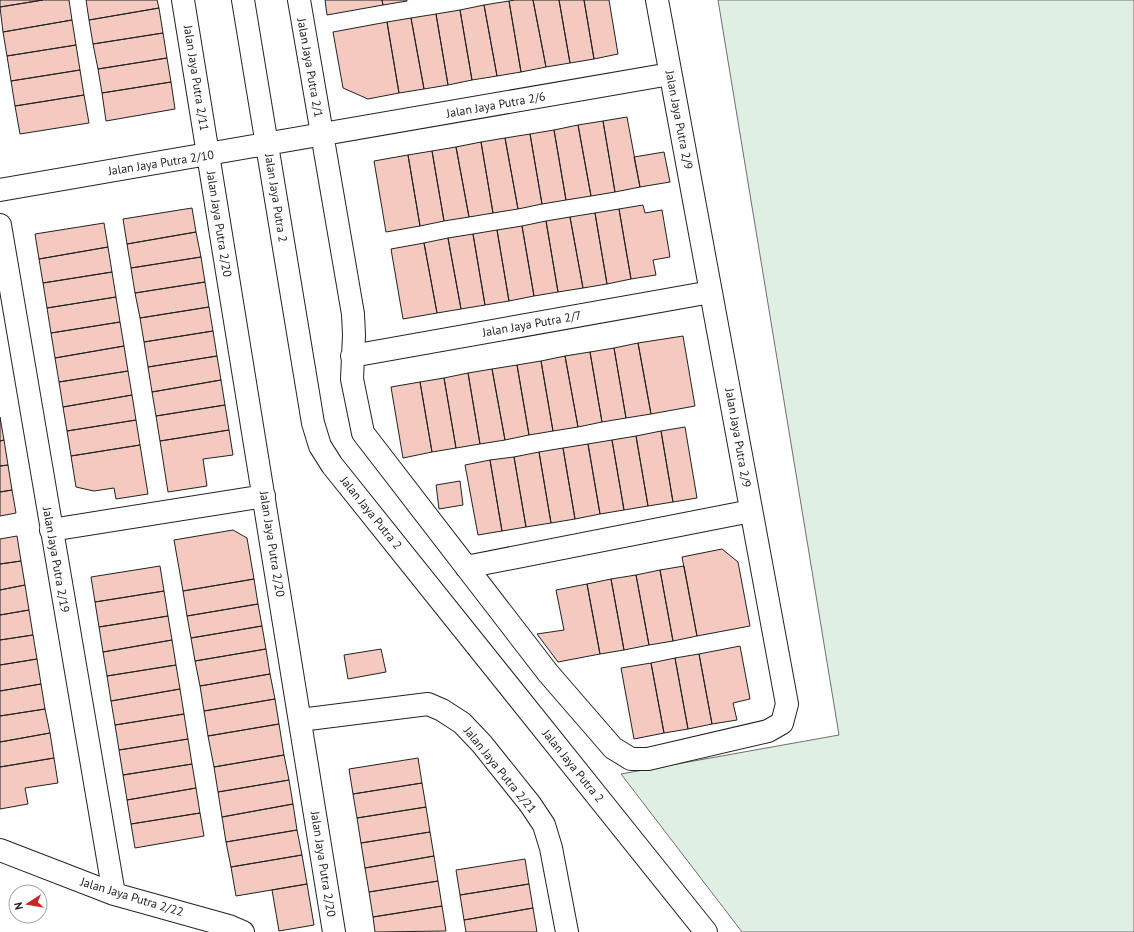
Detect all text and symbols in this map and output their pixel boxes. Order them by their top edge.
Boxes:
street label: Jalan Jaya Putra 2/1 [294,16,327,119]
street label: Jalan Jaya Putra 2/11 [181,23,212,132]
street label: Jalan Jaya Putra 2/9 [662,68,696,171]
street label: Jalan Jaya Putra 2/6 [444,88,547,121]
street label: Jalan Jaya Putra 2/10 [106,147,215,178]
street label: Jalan Jaya Putra 2 [262,152,291,243]
street label: Jalan Jaya Putra 2/20 [204,169,235,278]
street label: Jalan Jaya Putra 2/7 [480,307,583,340]
street label: Jalan Jaya Putra 2/9 [722,386,755,489]
street label: Jalan Jaya Putra 2 [337,472,405,552]
street label: Jalan Jaya Putra 2/20 [257,489,288,598]
street label: Jalan Jaya Putra 2/19 [40,505,73,614]
street label: Jalan Jaya Putra 2/21 [460,723,540,816]
street label: Jalan Jaya Putra 2 [539,725,607,805]
street label: Jalan Jaya Putra 2/20 [308,809,339,918]
street label: Jalan Jaya Putra 2/22 [78,873,185,919]
north arrow [8,884,48,924]
text: N [11,901,26,911]

